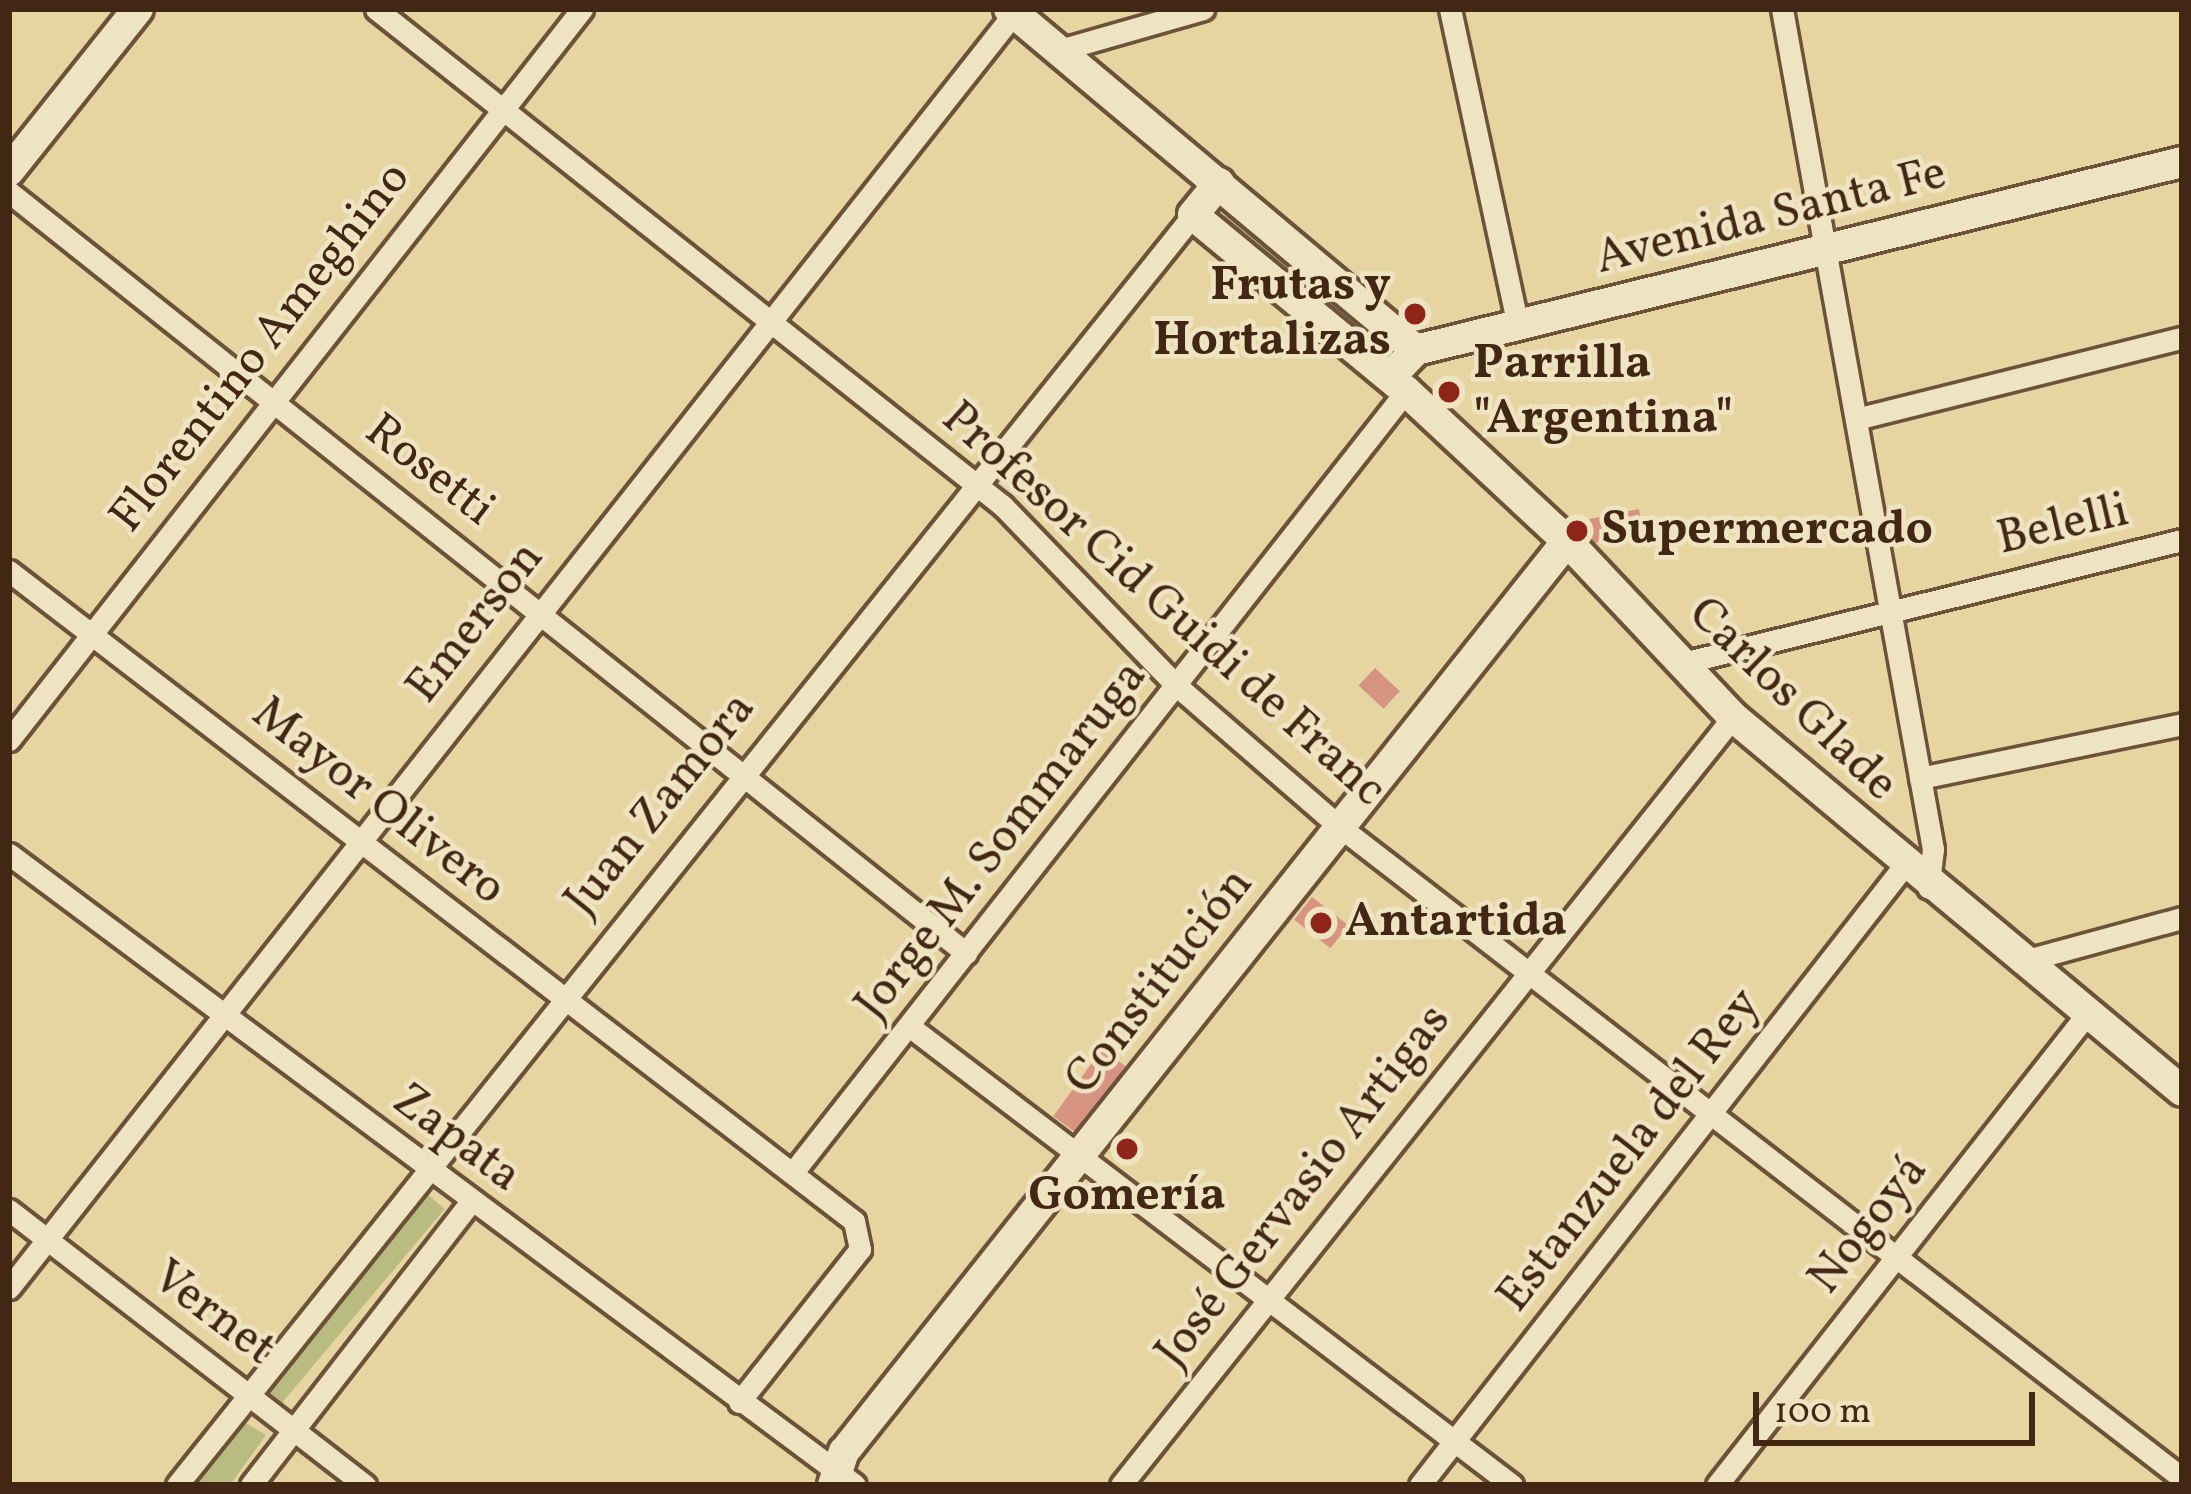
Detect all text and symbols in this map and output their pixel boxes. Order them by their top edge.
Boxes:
street label: Avenida Santa Fe [1590,146,1952,288]
street label: Florentino Ameghino [98,151,424,545]
place label: Frutas y Hortalizas [1153,257,1391,370]
marker: Frutas y Hortalizas [1402,301,1428,327]
place label: Parrilla "Argentina" [1473,335,1733,448]
marker: Parrilla "Argentina" [1436,379,1462,405]
street label: Profesor Cid Guidi de Franc [929,390,1397,820]
street label: Rosetti [353,403,505,539]
street label: Belelli [1992,483,2134,569]
place label: Supermercado [1601,502,1933,560]
marker: Supermercado [1564,518,1590,544]
street label: Emerson [395,531,557,715]
street label: Carlos Glade [1675,586,1909,814]
street label: Jorge M. Sommaruga [844,650,1160,1032]
street label: Juan Zamora [553,681,769,929]
street label: Mayor Olivero [240,685,516,919]
street label: Constitución [1054,857,1266,1107]
place label: Antartida [1345,894,1567,952]
marker: Antartida [1308,910,1334,936]
street label: Estanzuela del Rey [1486,978,1774,1324]
street label: José Gervasio Artigas [1144,994,1464,1380]
street label: Zapata [381,1072,531,1206]
marker: Gomería [1114,1136,1140,1162]
street label: Nogoyá [1797,1144,1941,1306]
place label: Gomería [1028,1168,1226,1226]
street label: Vernet [140,1249,286,1379]
scale bar [1759,1368,2041,1442]
text: 100 m [1774,1388,1871,1438]

